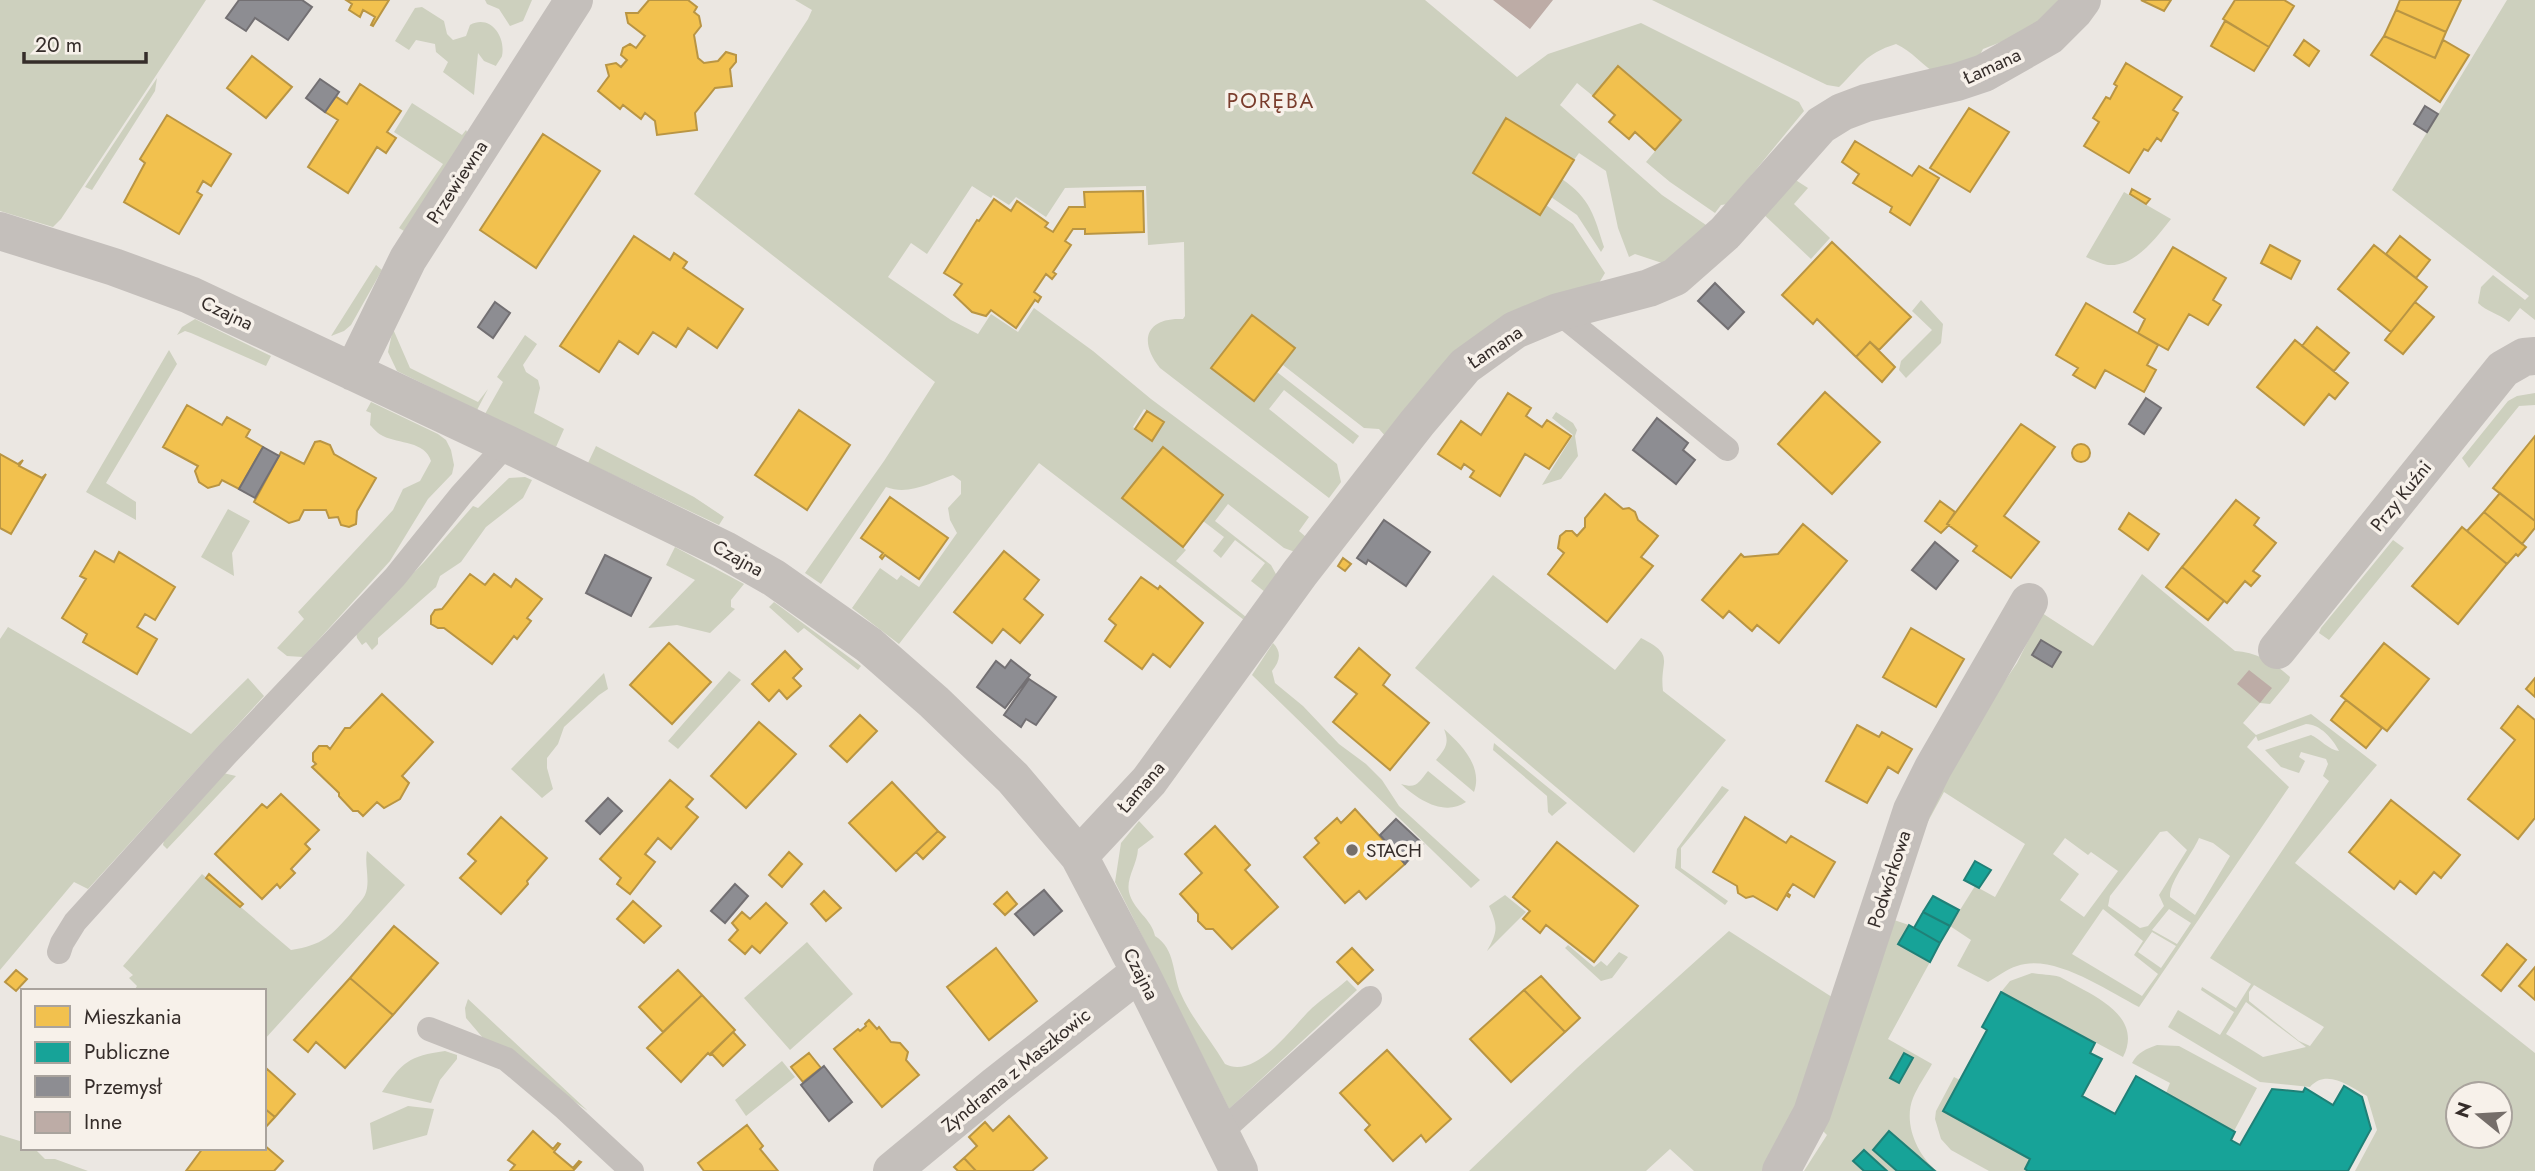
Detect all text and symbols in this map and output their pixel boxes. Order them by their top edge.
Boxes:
scale bar [24,21,147,65]
text: 20 m [35,30,82,60]
street label: Łamana [1958,41,2025,91]
district label: PORĘBA [1227,86,1315,116]
street label: Przewiewna [420,135,494,229]
street label: Czajna [196,289,258,337]
street label: Łamana [1461,319,1528,376]
street label: Przy Kuźni [2364,455,2438,537]
street label: Czajna [708,533,768,583]
street label: Łamana [1110,755,1171,820]
street label: Podwórkowa [1861,827,1917,931]
place label: STACH [1366,837,1422,864]
marker: STACH [1344,842,1360,858]
street label: Czajna [1117,943,1165,1005]
legend [21,989,266,1150]
street label: Zyndrama z Maszkowic [936,1001,1096,1139]
text: Mieszkania [84,1002,181,1032]
text: Publiczne [84,1037,170,1067]
text: Przemysł [84,1072,163,1102]
north arrow [2444,1080,2514,1150]
text: N [2448,1099,2478,1121]
text: Inne [84,1107,122,1137]

